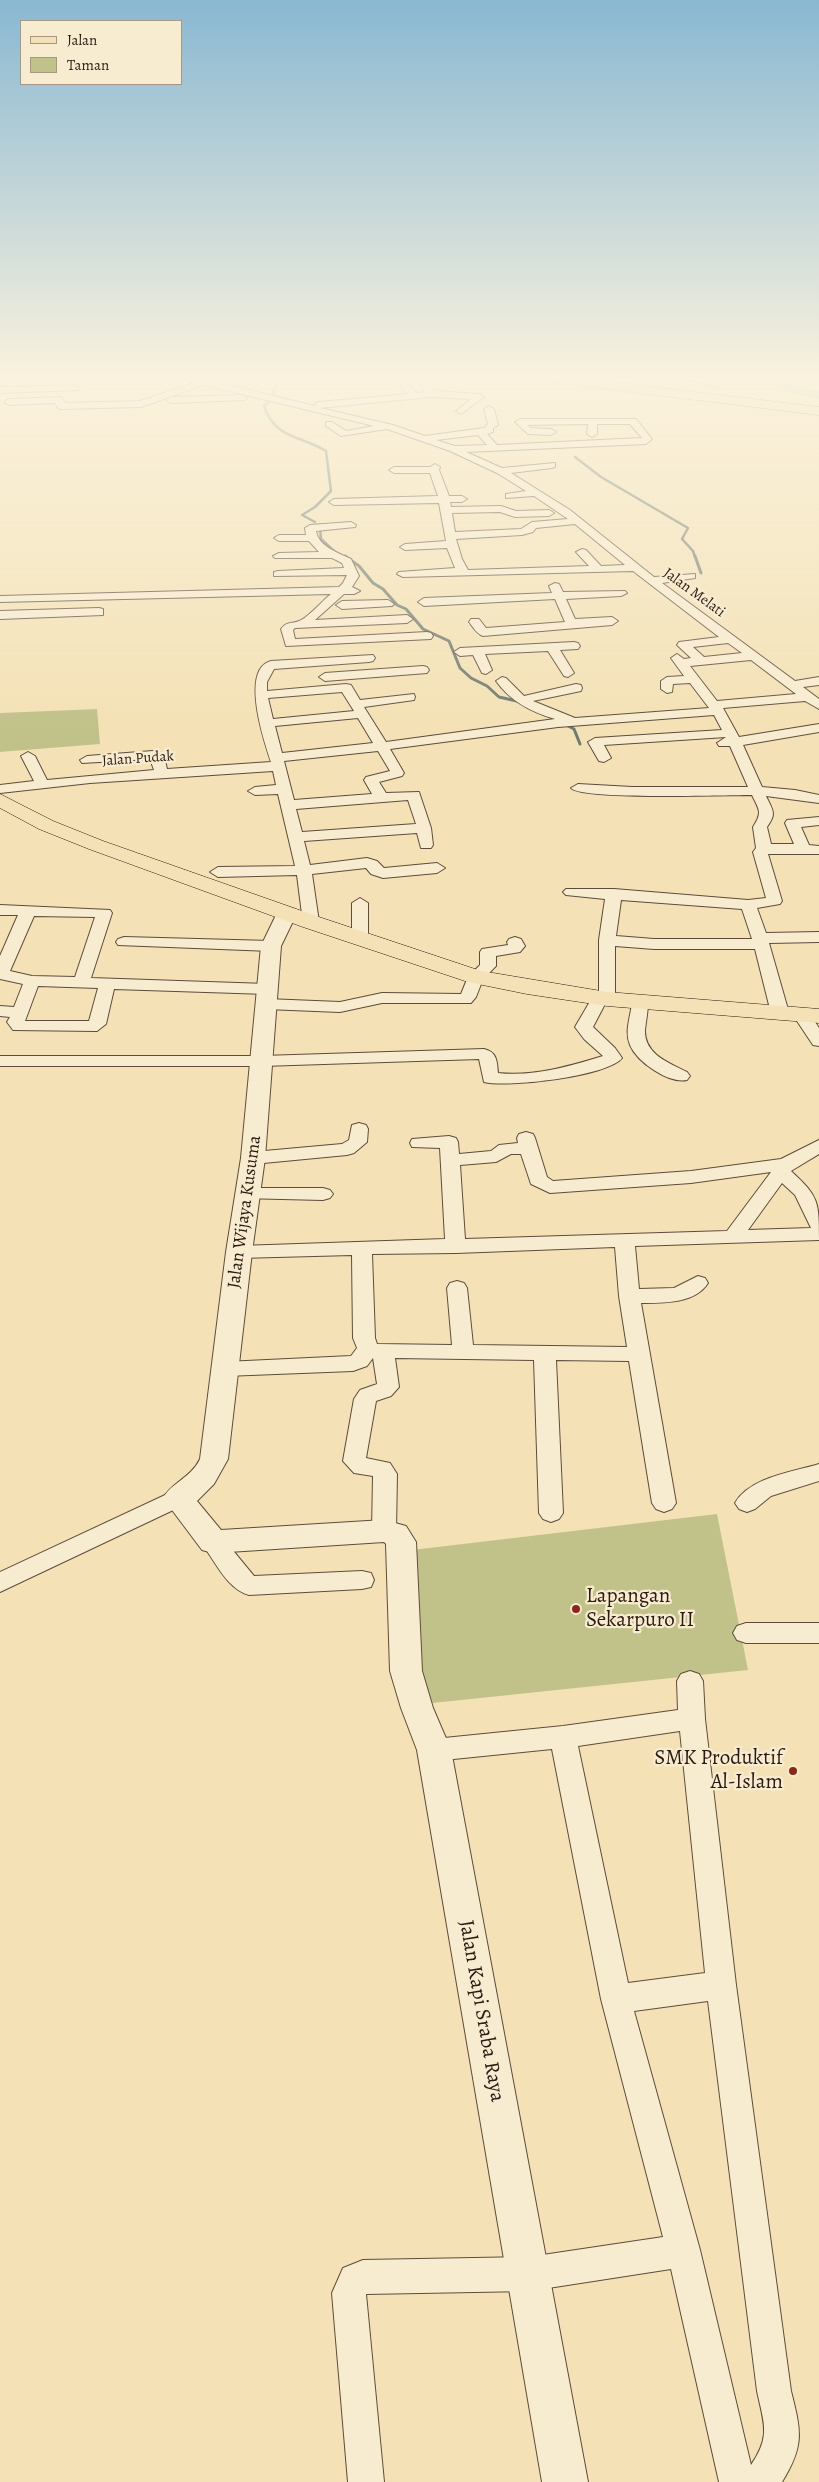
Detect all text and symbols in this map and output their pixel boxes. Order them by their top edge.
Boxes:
legend [20,20,182,85]
text: Jalan [67,30,97,50]
text: Taman [67,55,109,75]
street label: Jalan Melati [659,564,729,622]
street label: Jalan Pudak [101,748,175,770]
street label: Jalan Wijaya Kusuma [224,1134,266,1290]
place label: Lapangan Sekarpuro II [586,1584,694,1634]
marker: Lapangan Sekarpuro II [570,1603,582,1615]
place label: SMK Produktif Al-Islam [654,1746,783,1796]
marker: SMK Produktif Al-Islam [787,1765,799,1777]
street label: Jalan Kapi Sraba Raya [453,1918,509,2104]

